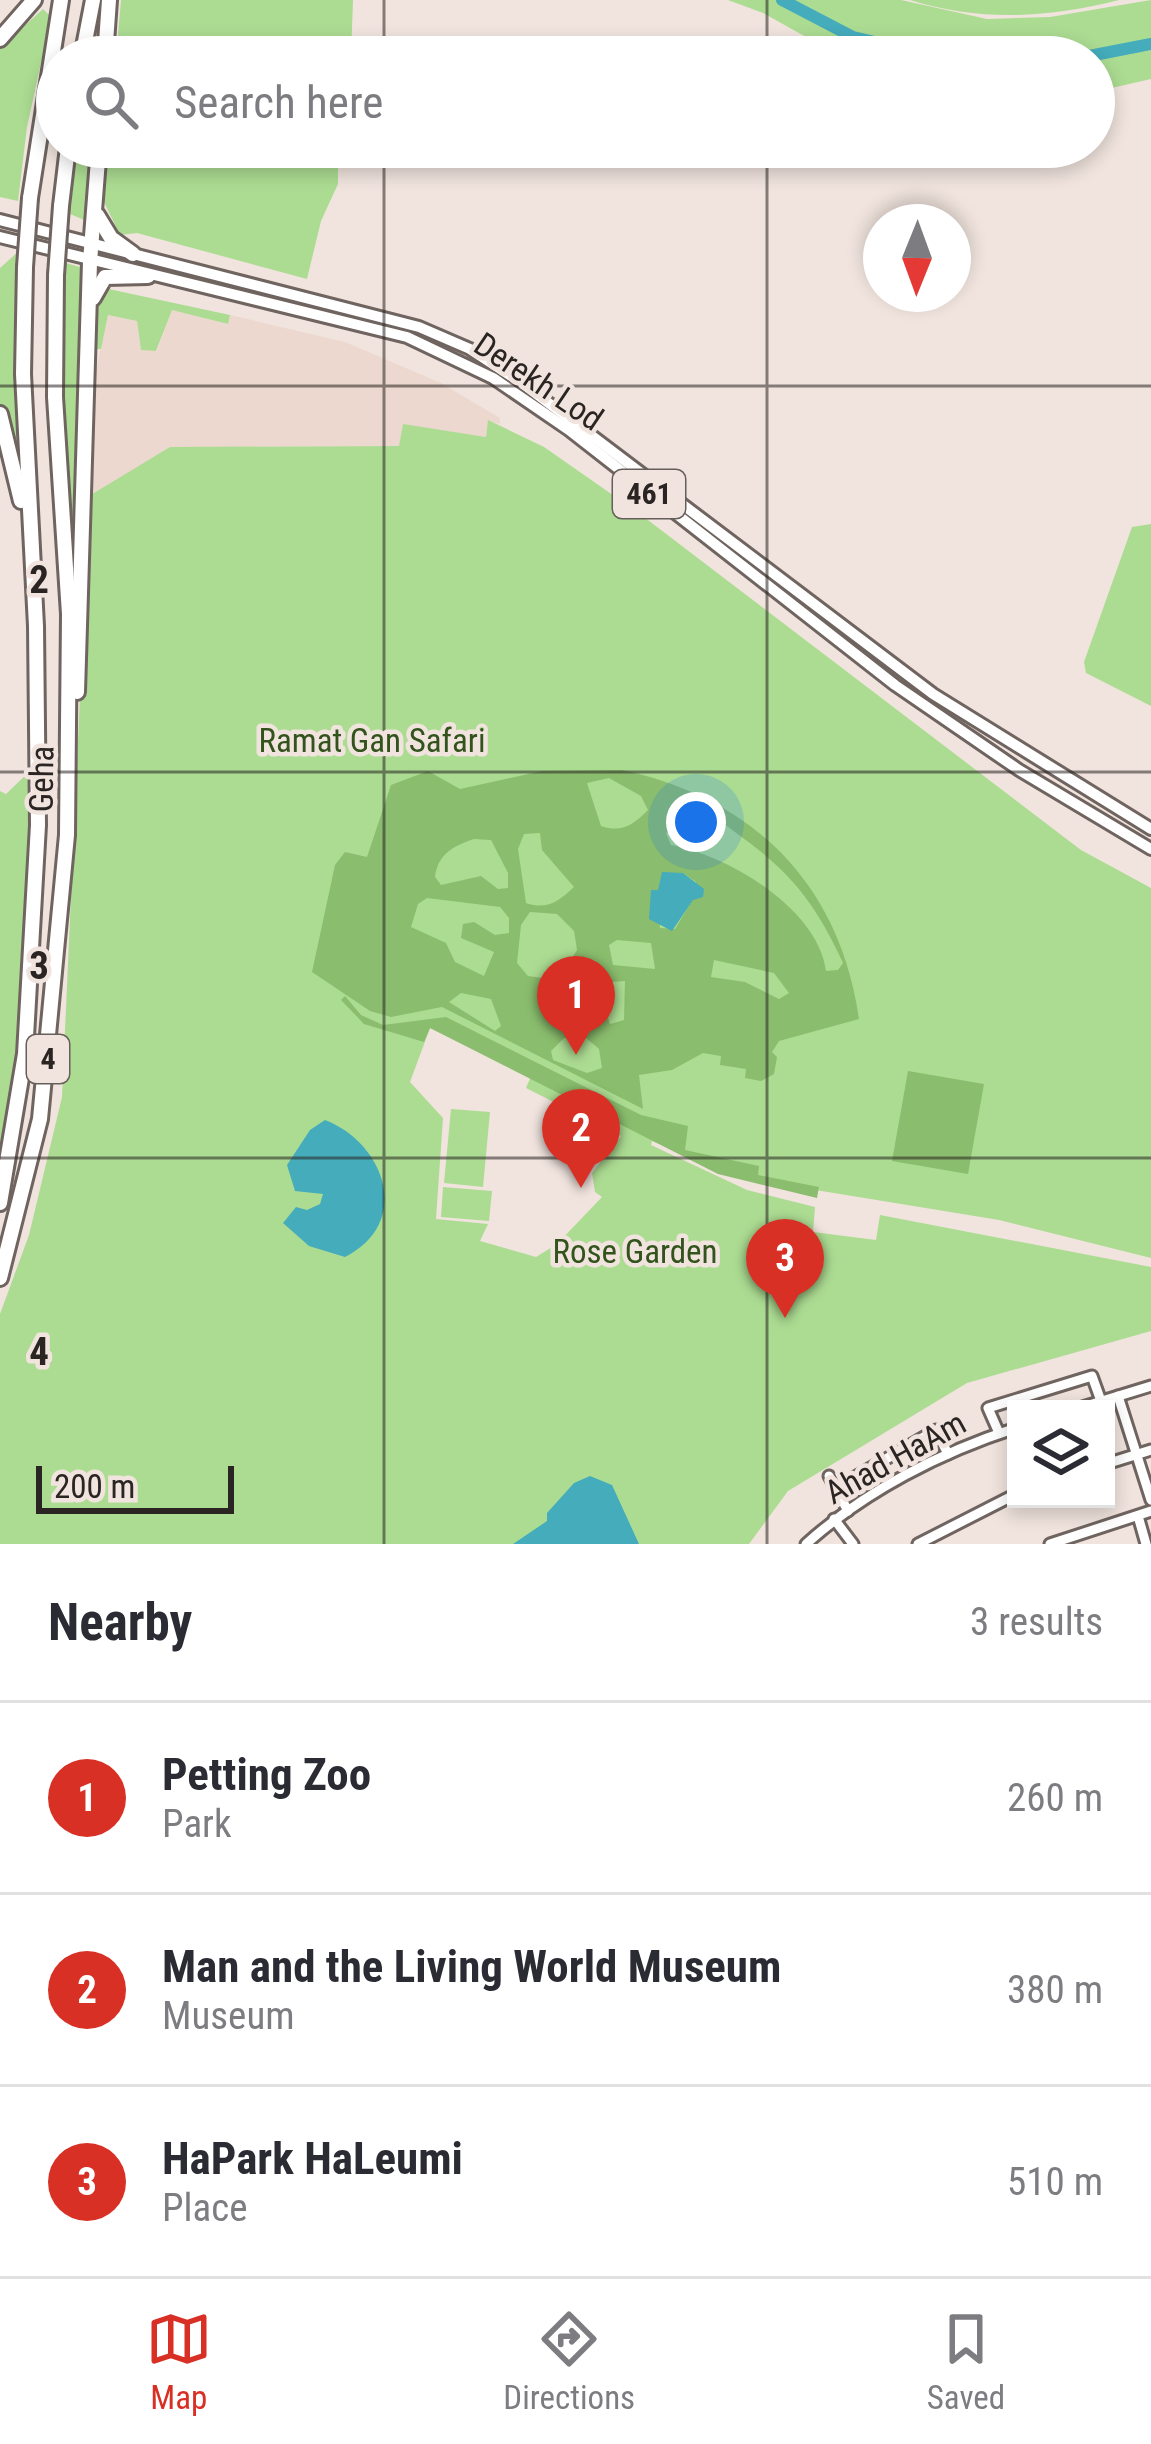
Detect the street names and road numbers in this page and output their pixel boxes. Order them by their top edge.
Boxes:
street label: Derekh Lod [467,324,610,439]
road number: 461 [613,470,685,518]
street label: Geha [21,745,62,813]
road number: 4 [27,1035,69,1083]
street label: Ahad HaAm [818,1403,972,1512]

